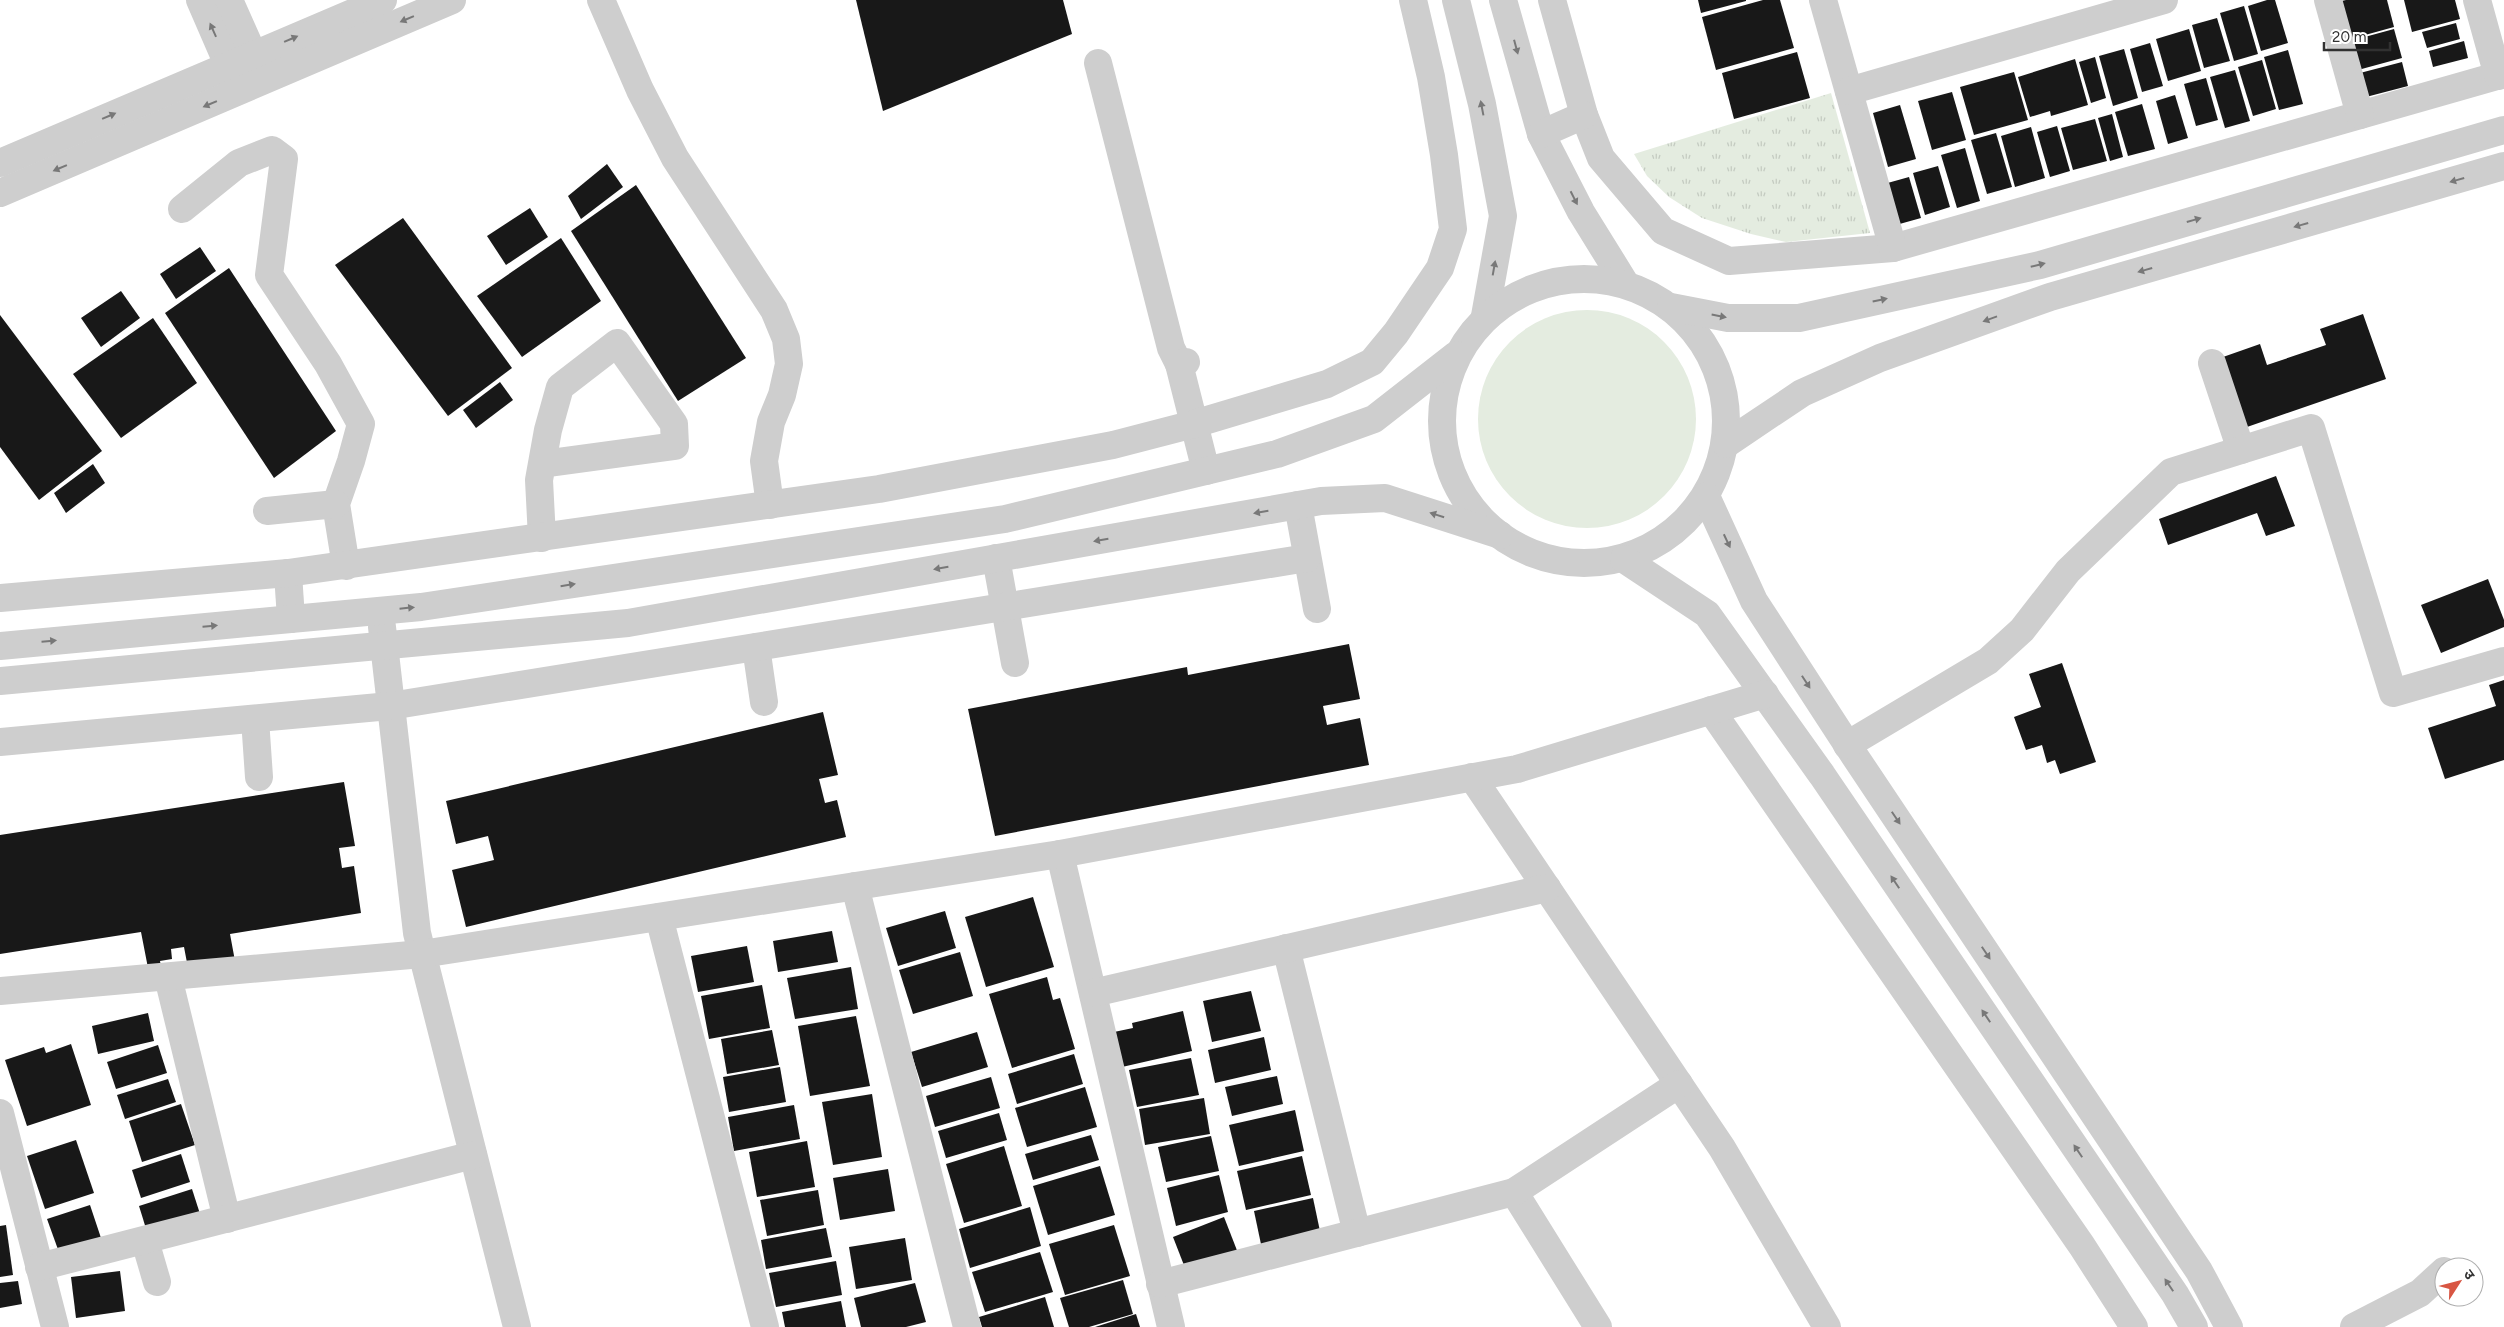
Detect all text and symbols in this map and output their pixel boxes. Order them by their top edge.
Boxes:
one-way arrow [400,16,414,24]
scale bar [2324,20,2390,52]
one-way arrow [208,23,216,37]
text: 20 m [2332,28,2366,46]
one-way arrow [284,35,299,43]
one-way arrow [1512,40,1520,55]
one-way arrow [1478,99,1486,115]
one-way arrow [202,100,217,108]
one-way arrow [102,112,116,120]
one-way arrow [53,164,67,172]
one-way arrow [2450,176,2465,184]
one-way arrow [1570,191,1578,205]
one-way arrow [2187,216,2202,224]
one-way arrow [2293,221,2308,229]
one-way arrow [1490,259,1498,275]
one-way arrow [2031,261,2046,269]
one-way arrow [2137,266,2152,274]
one-way arrow [1872,296,1887,304]
one-way arrow [1712,313,1728,321]
one-way arrow [1982,315,1997,323]
one-way arrow [1252,508,1268,516]
one-way arrow [1430,511,1445,518]
one-way arrow [1723,534,1731,548]
one-way arrow [1092,536,1108,544]
one-way arrow [932,564,948,572]
one-way arrow [560,580,576,588]
one-way arrow [399,604,415,612]
one-way arrow [203,622,219,630]
one-way arrow [41,637,57,645]
one-way arrow [1802,675,1811,688]
one-way arrow [1891,811,1900,824]
one-way arrow [1890,875,1900,889]
one-way arrow [1981,946,1991,959]
one-way arrow [1981,1009,1991,1023]
one-way arrow [2073,1144,2083,1157]
north arrow [2434,1257,2484,1307]
text: उ [2460,1266,2479,1284]
one-way arrow [2164,1278,2174,1292]

